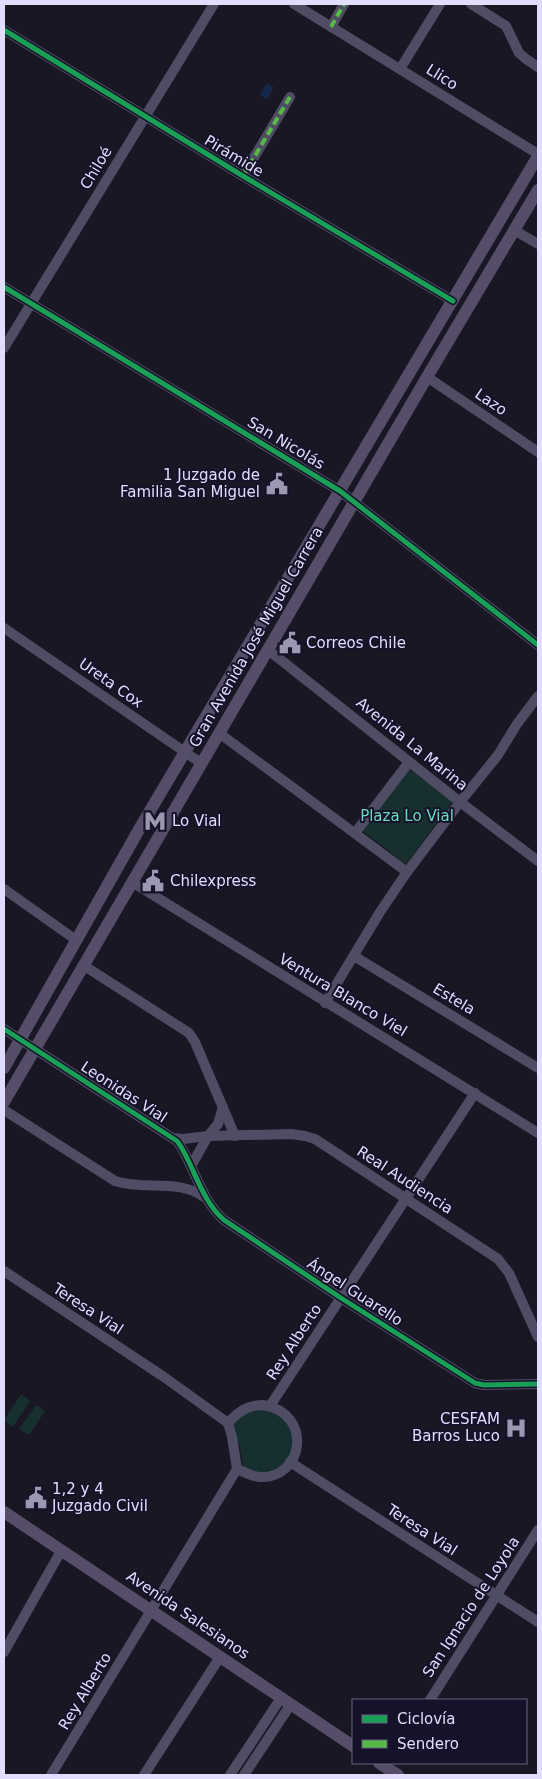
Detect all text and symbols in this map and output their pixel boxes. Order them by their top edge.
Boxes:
street label: Llico [423,60,461,94]
street label: Pirámide [201,131,267,181]
street label: Chiloé [76,143,116,193]
street label: Lazo [472,385,510,419]
street label: San Nicolás [244,413,328,473]
place label: 1 Juzgado de Familia San Miguel [120,466,260,501]
public building icon: 1 Juzgado de Familia San Miguel [264,471,290,497]
street label: Gran Avenida José Miguel Carrera [185,524,327,750]
public building icon: Correos Chile [277,630,303,656]
place label: Correos Chile [306,634,406,652]
street label: Ureta Cox [76,654,147,712]
street label: Avenida La Marina [353,694,471,794]
park label: Plaza Lo Vial [360,807,454,825]
metro station icon: Lo Vial [142,808,168,834]
place label: Lo Vial [172,812,222,830]
public building icon: Chilexpress [140,868,166,894]
place label: Chilexpress [170,872,257,890]
street label: Ventura Blanco Viel [276,950,410,1040]
street label: Estela [430,979,478,1019]
street label: Leonidas Vial [78,1058,170,1126]
street label: Real Audiencia [354,1142,456,1218]
street label: Ángel Guarello [304,1254,407,1330]
street label: Teresa Vial [49,1279,127,1338]
street label: Rey Alberto [263,1301,325,1383]
place label: CESFAM Barros Luco [412,1410,500,1445]
hospital icon: CESFAM Barros Luco [503,1415,529,1441]
place label: 1,2 y 4 Juzgado Civil [51,1480,148,1515]
public building icon: 1,2 y 4 Juzgado Civil [23,1485,49,1511]
street label: Teresa Vial [383,1500,461,1559]
street label: San Ignacio de Loyola [419,1533,523,1681]
street label: Avenida Salesianos [123,1567,253,1663]
street label: Rey Alberto [55,1649,115,1733]
legend [352,1699,527,1764]
text: Ciclovía [397,1710,455,1728]
text: Sendero [397,1735,459,1753]

